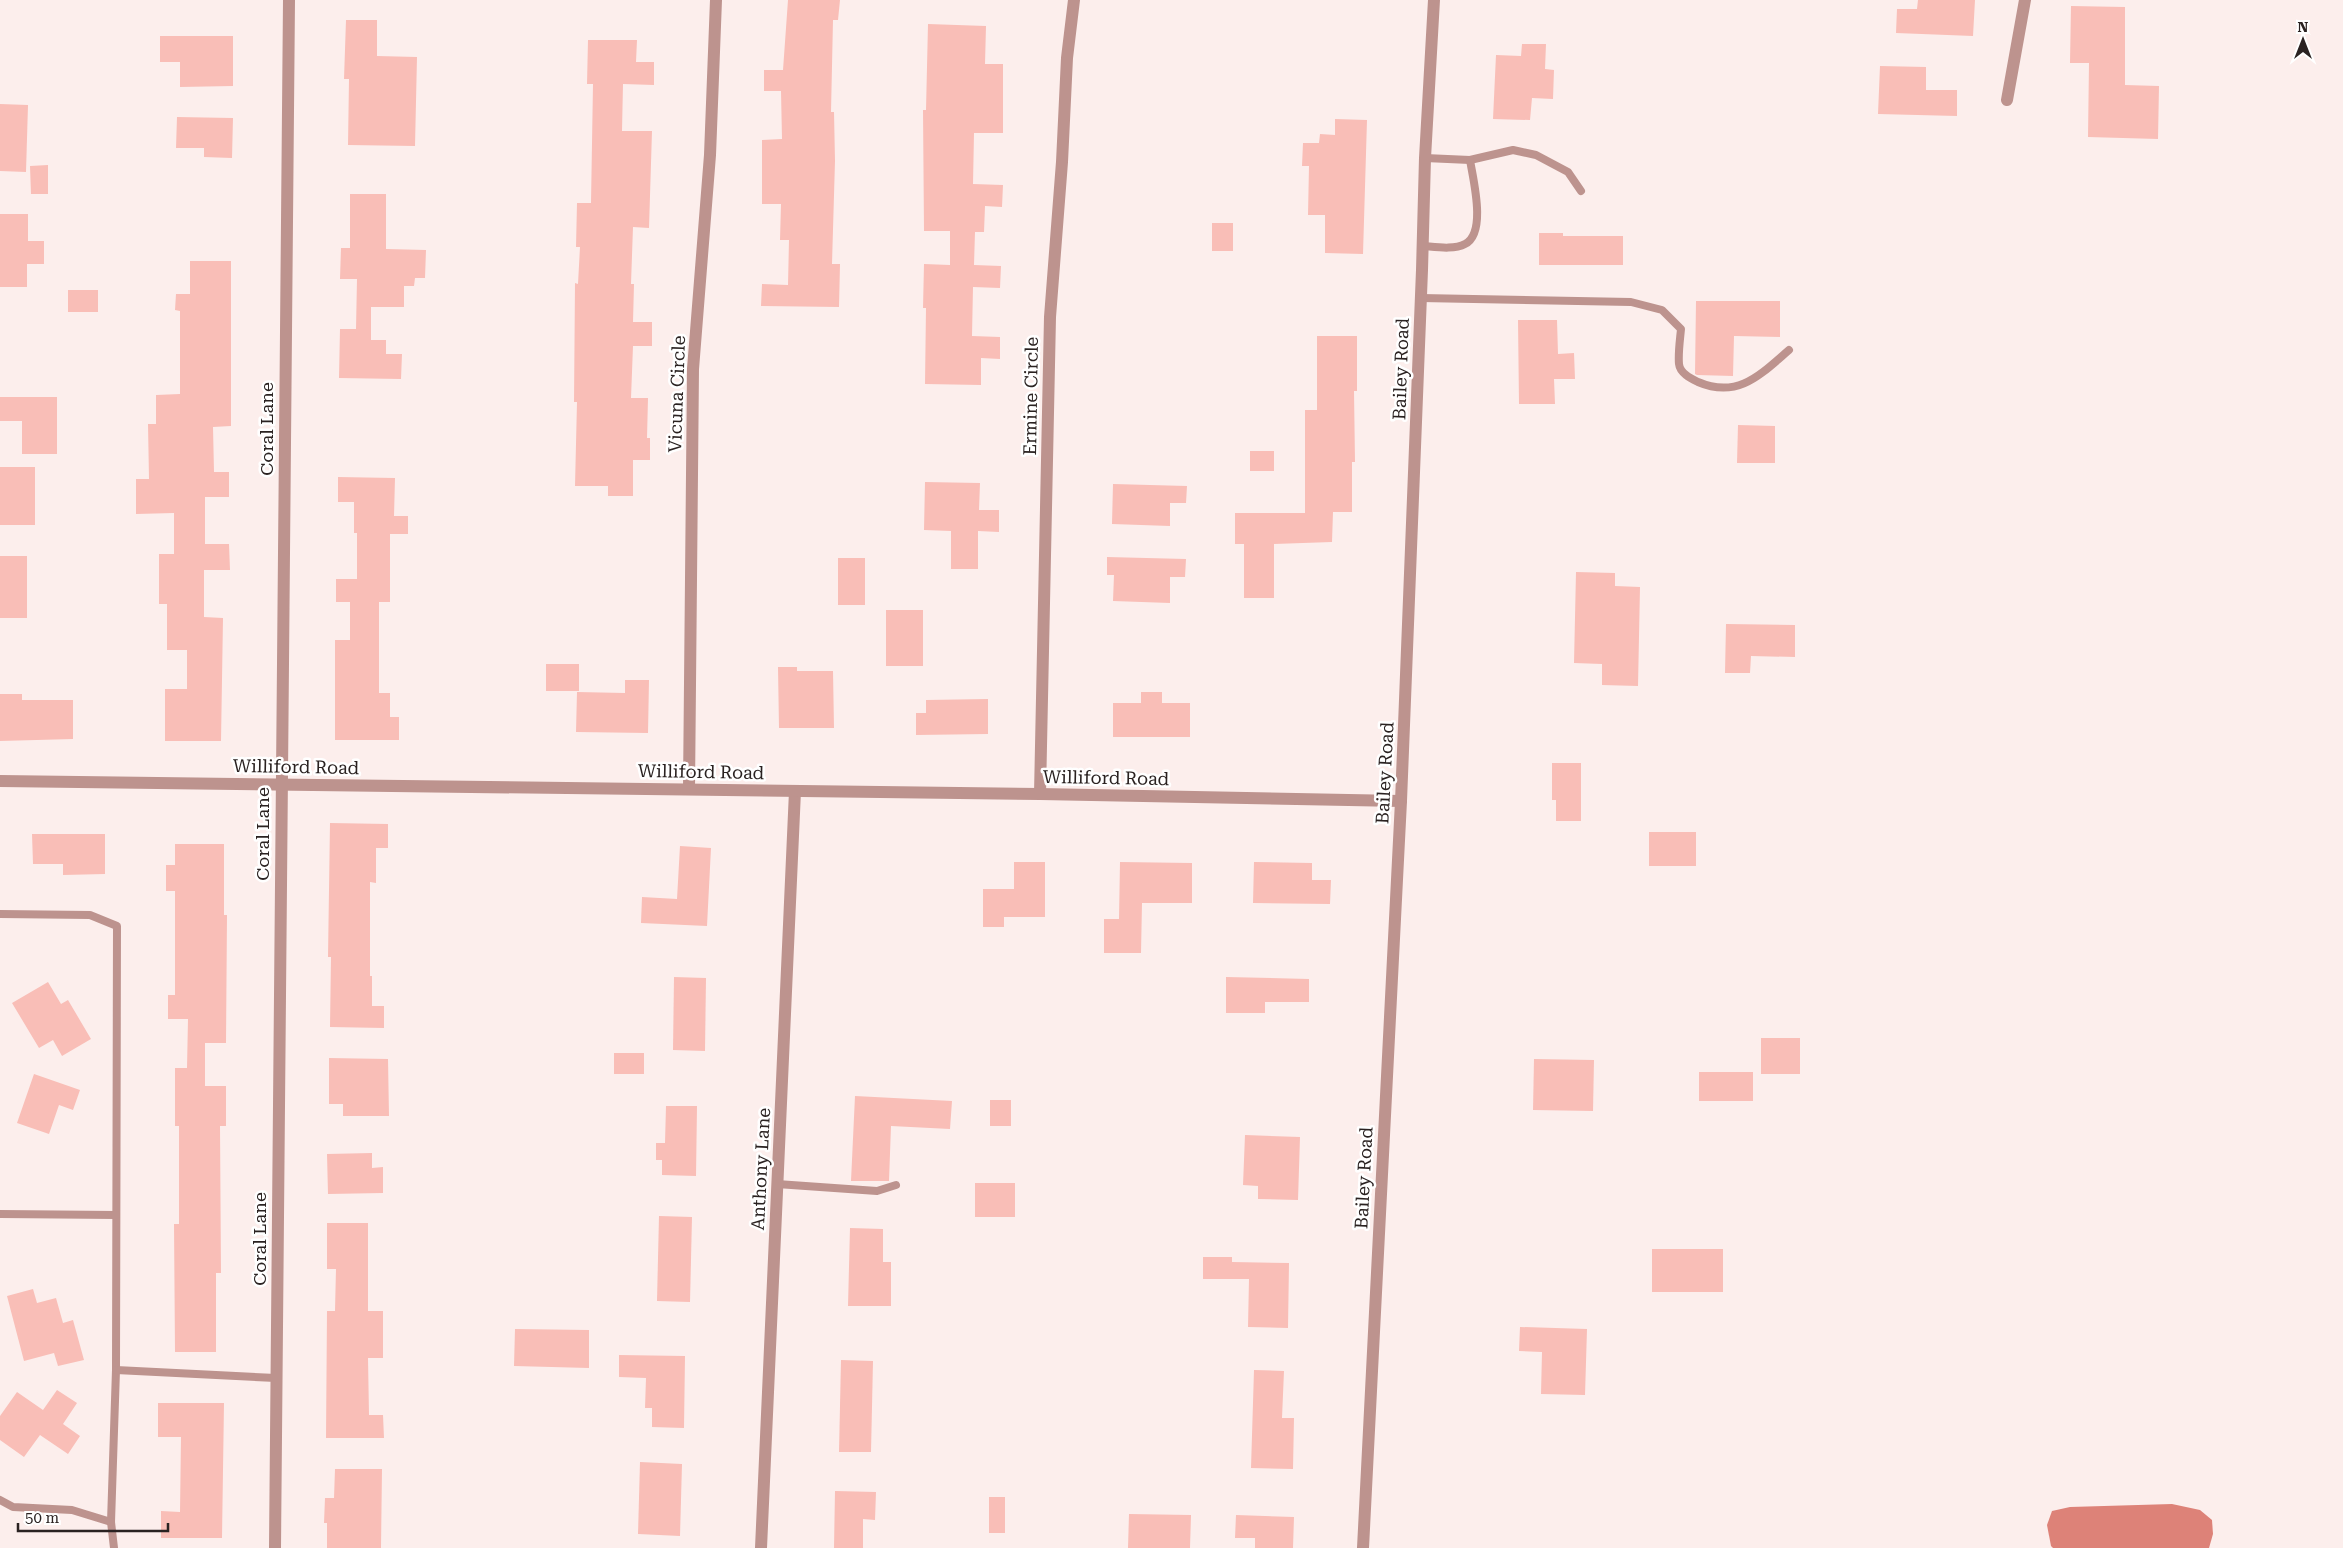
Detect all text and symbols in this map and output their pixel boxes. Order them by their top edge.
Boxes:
north arrow [2278,15,2328,65]
text: N [2298,19,2309,35]
street label: Bailey Road [1388,317,1413,420]
street label: Vicuna Circle [664,335,689,453]
street label: Ermine Circle [1019,336,1042,456]
street label: Coral Lane [256,382,277,476]
street label: Bailey Road [1371,721,1398,825]
street label: Williford Road [233,755,360,778]
street label: Williford Road [638,760,765,783]
street label: Williford Road [1043,766,1170,789]
street label: Coral Lane [252,787,273,881]
street label: Anthony Lane [747,1107,774,1231]
street label: Bailey Road [1350,1126,1377,1230]
street label: Coral Lane [249,1192,270,1286]
scale bar [18,1500,168,1532]
text: 50 m [25,1509,60,1527]

